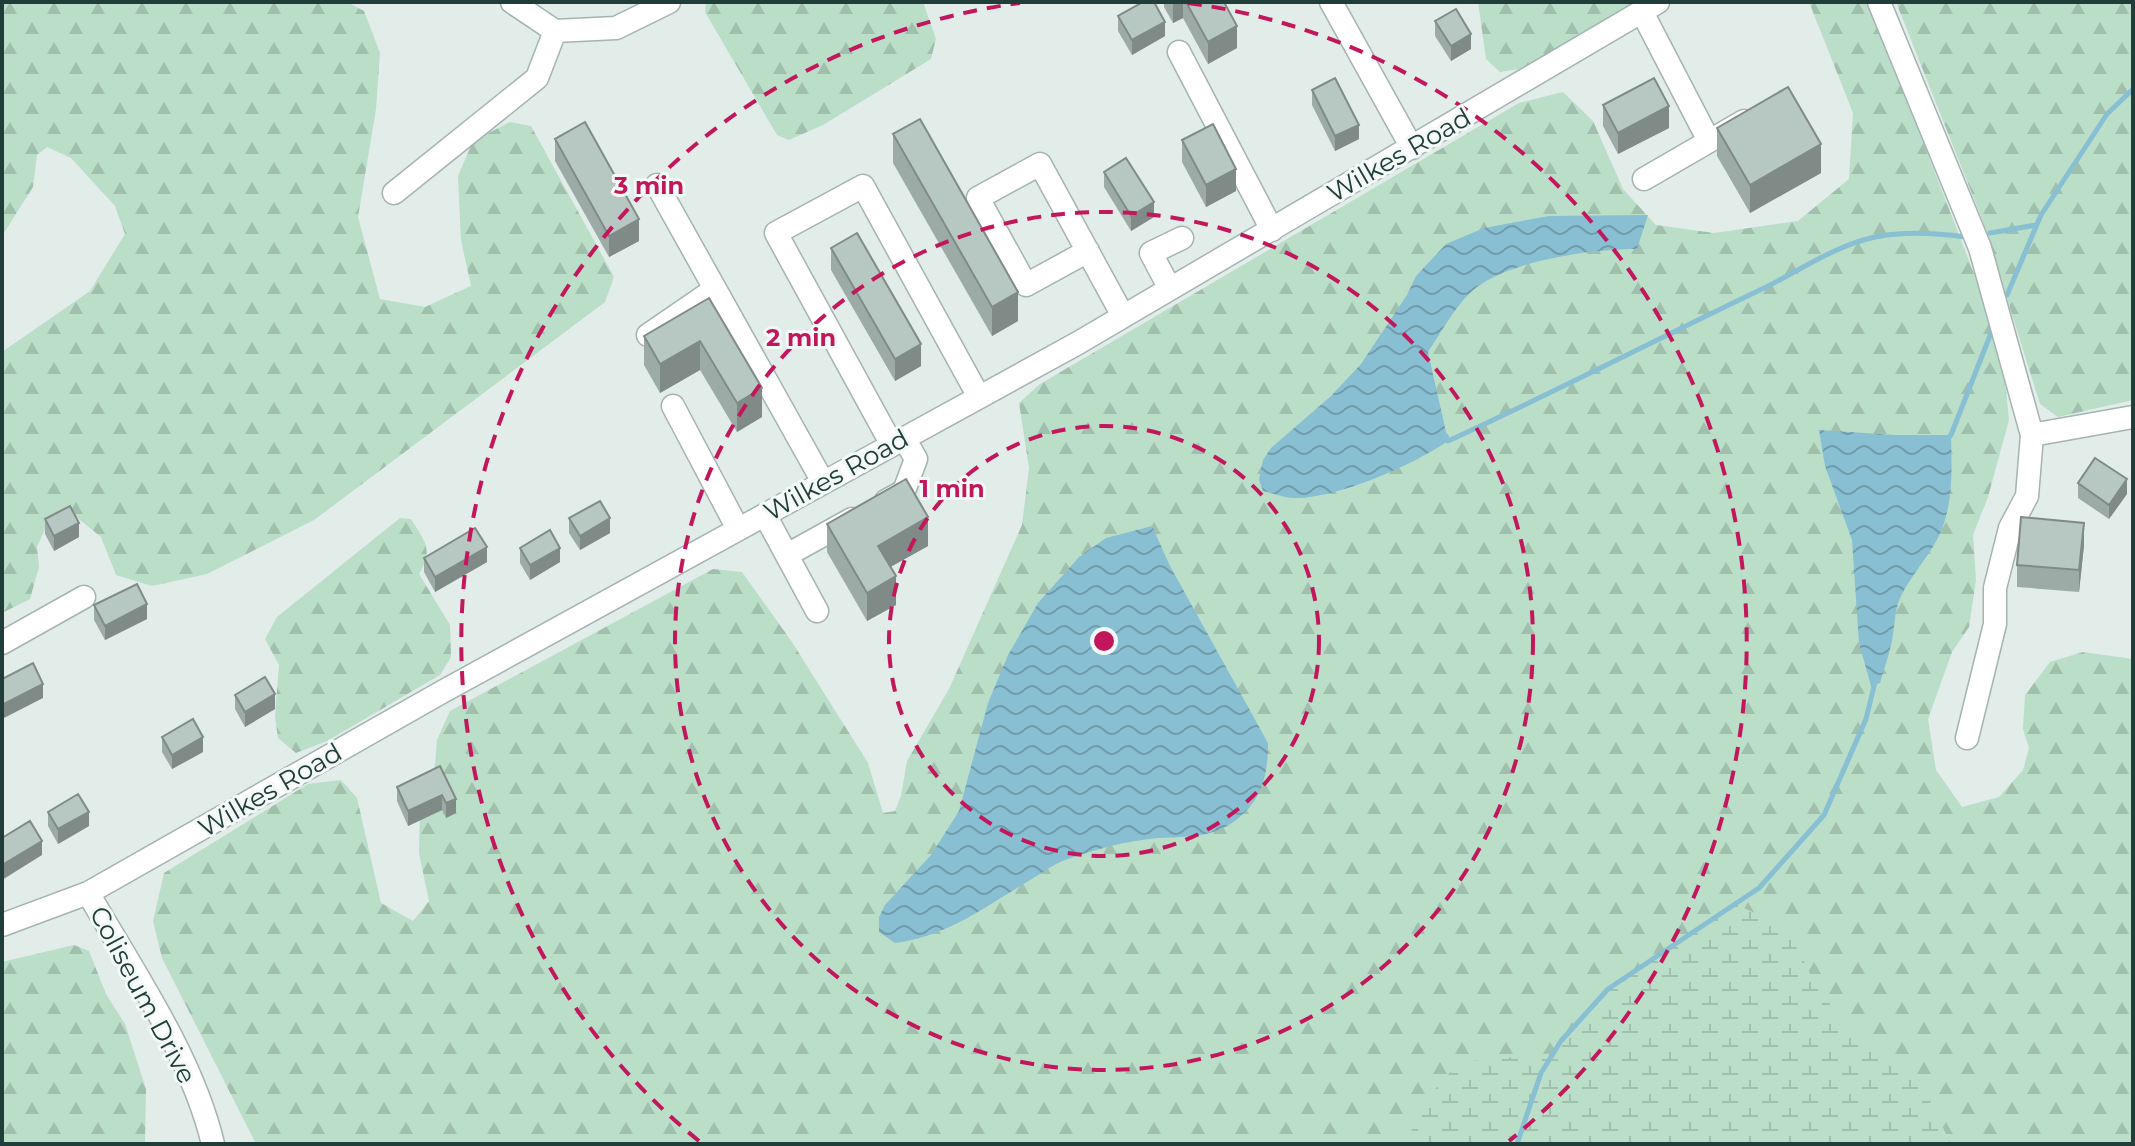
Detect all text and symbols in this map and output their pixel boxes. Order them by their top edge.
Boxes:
street label: Wilkes Road [1321,101,1477,209]
text: 3 min [613,171,684,200]
text: 2 min [766,323,836,352]
street label: Wilkes Road [758,422,914,528]
text: 1 min [919,474,985,503]
centre of rings [1090,627,1118,655]
street label: Wilkes Road [192,736,348,844]
street label: Coliseum Drive [83,901,203,1089]

